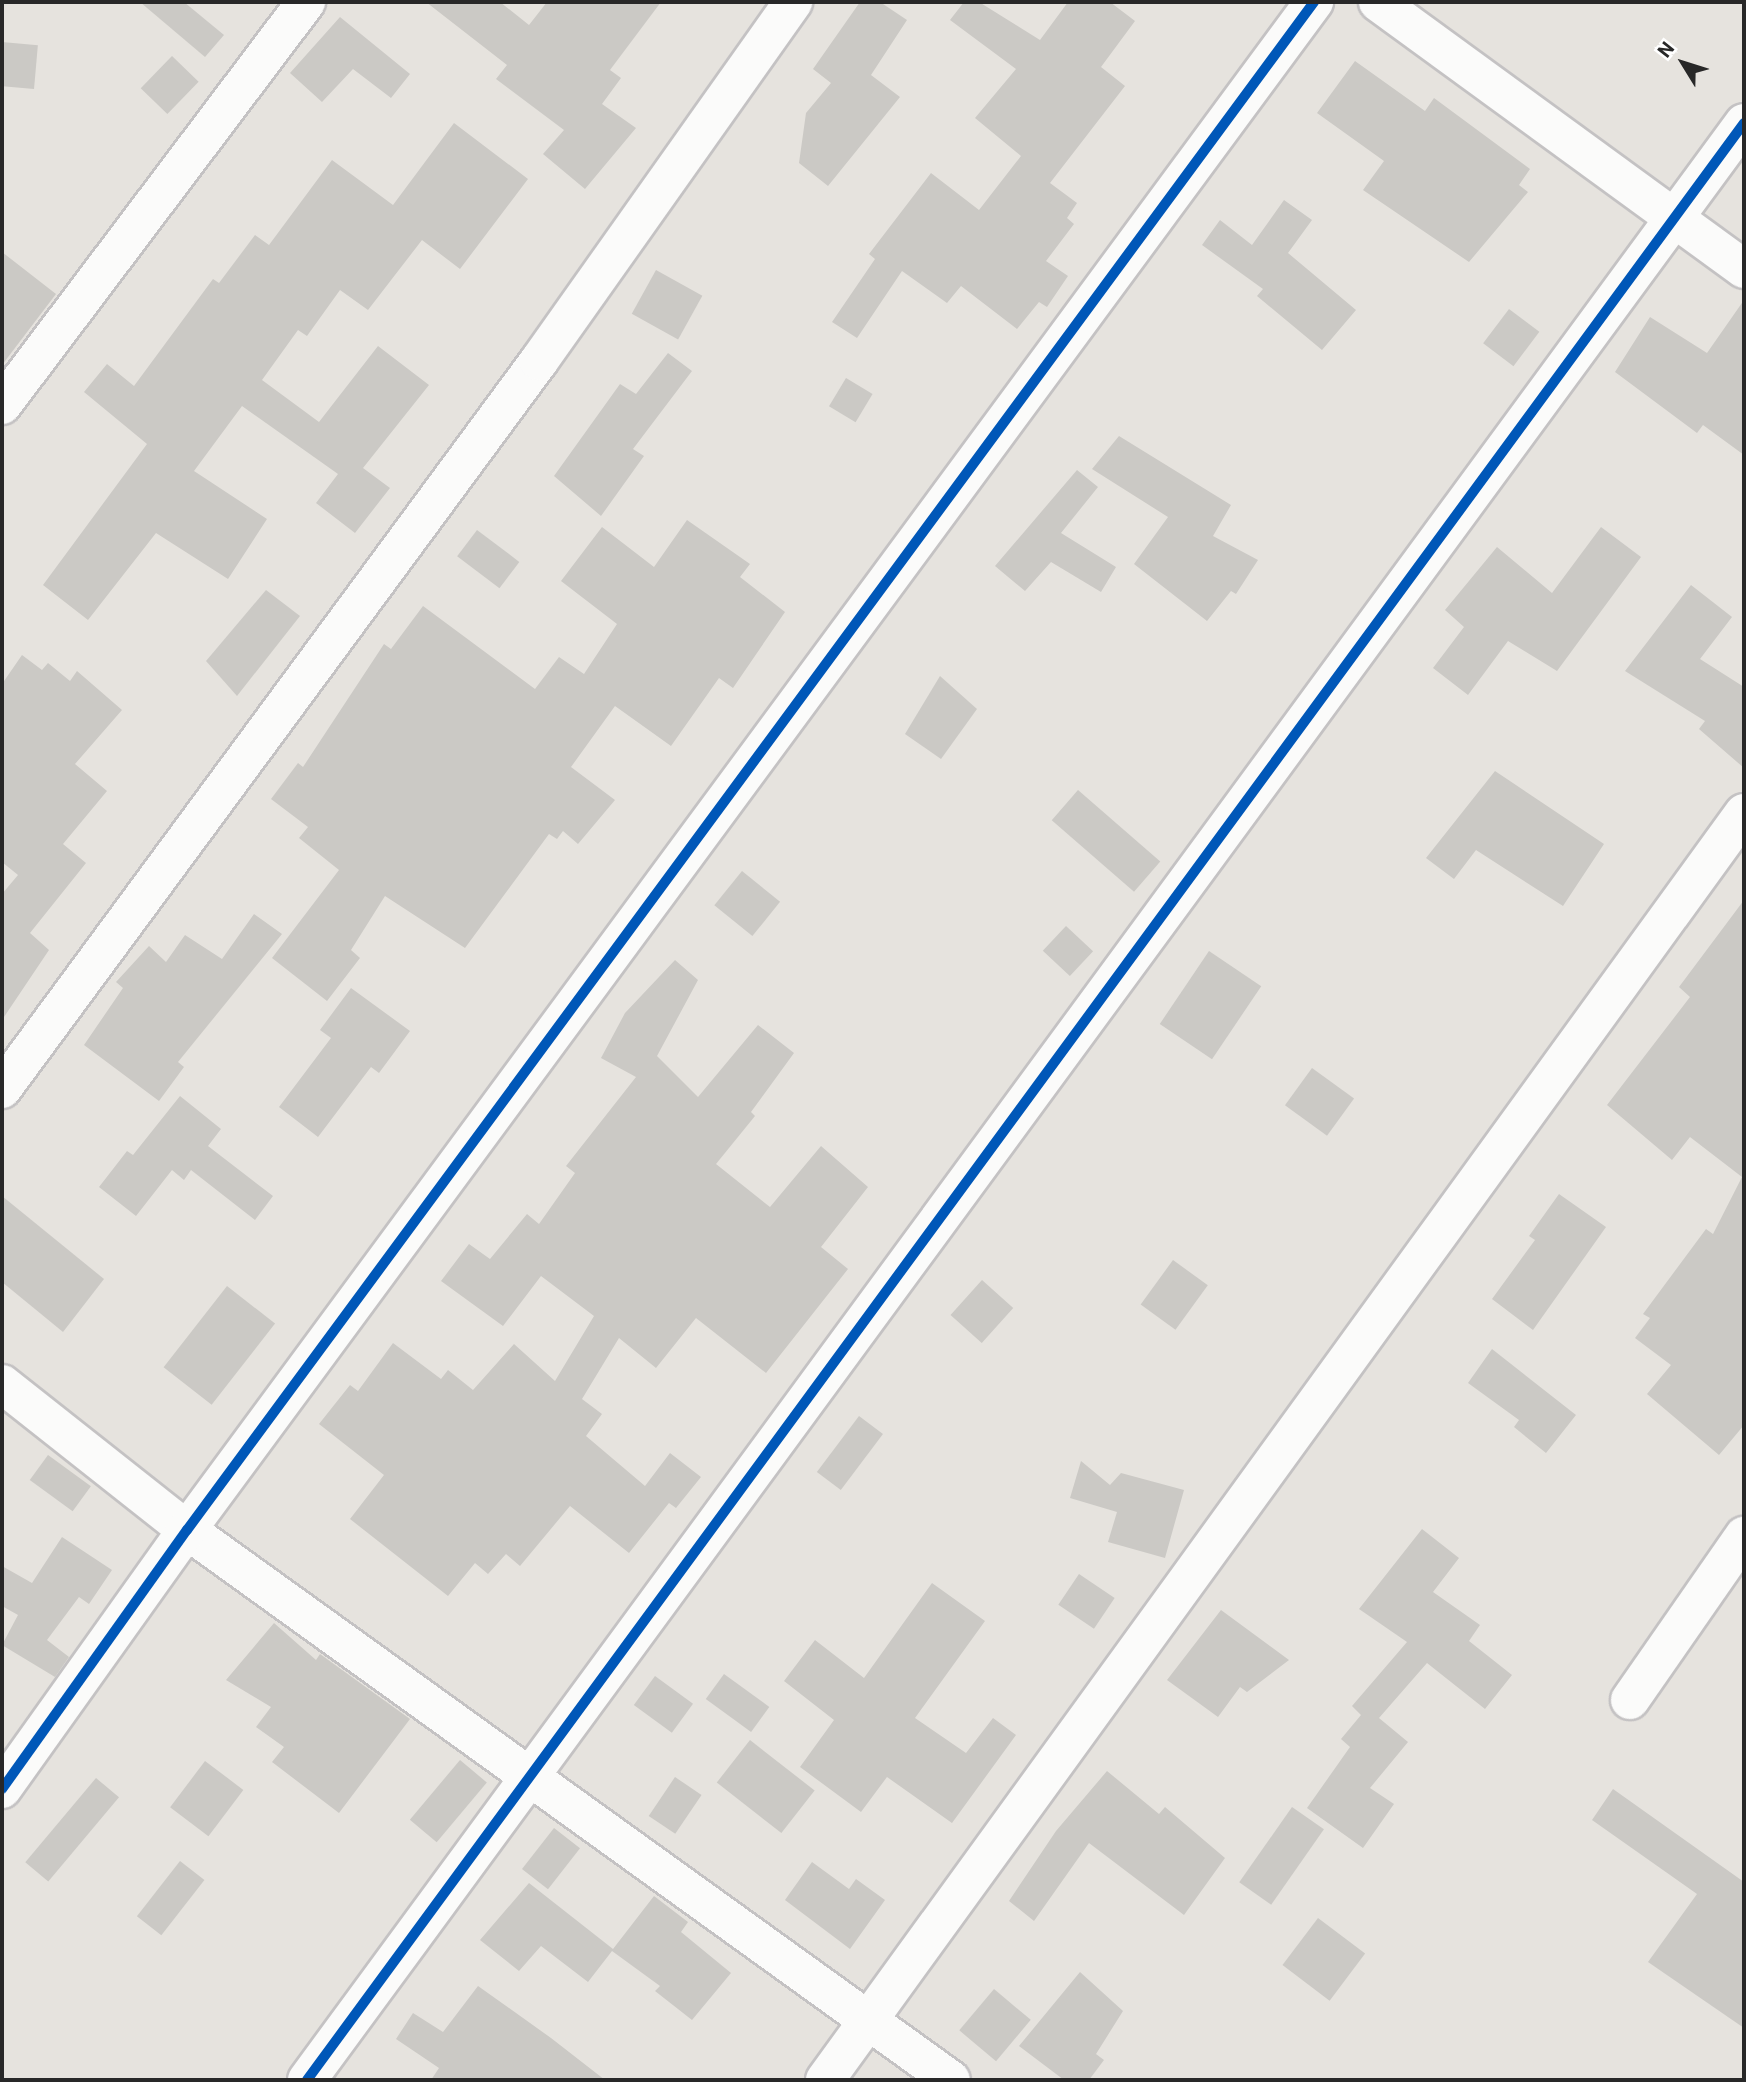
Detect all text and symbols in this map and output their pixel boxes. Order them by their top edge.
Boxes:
north arrow [1648,28,1718,98]
text: N [1653,37,1679,62]

